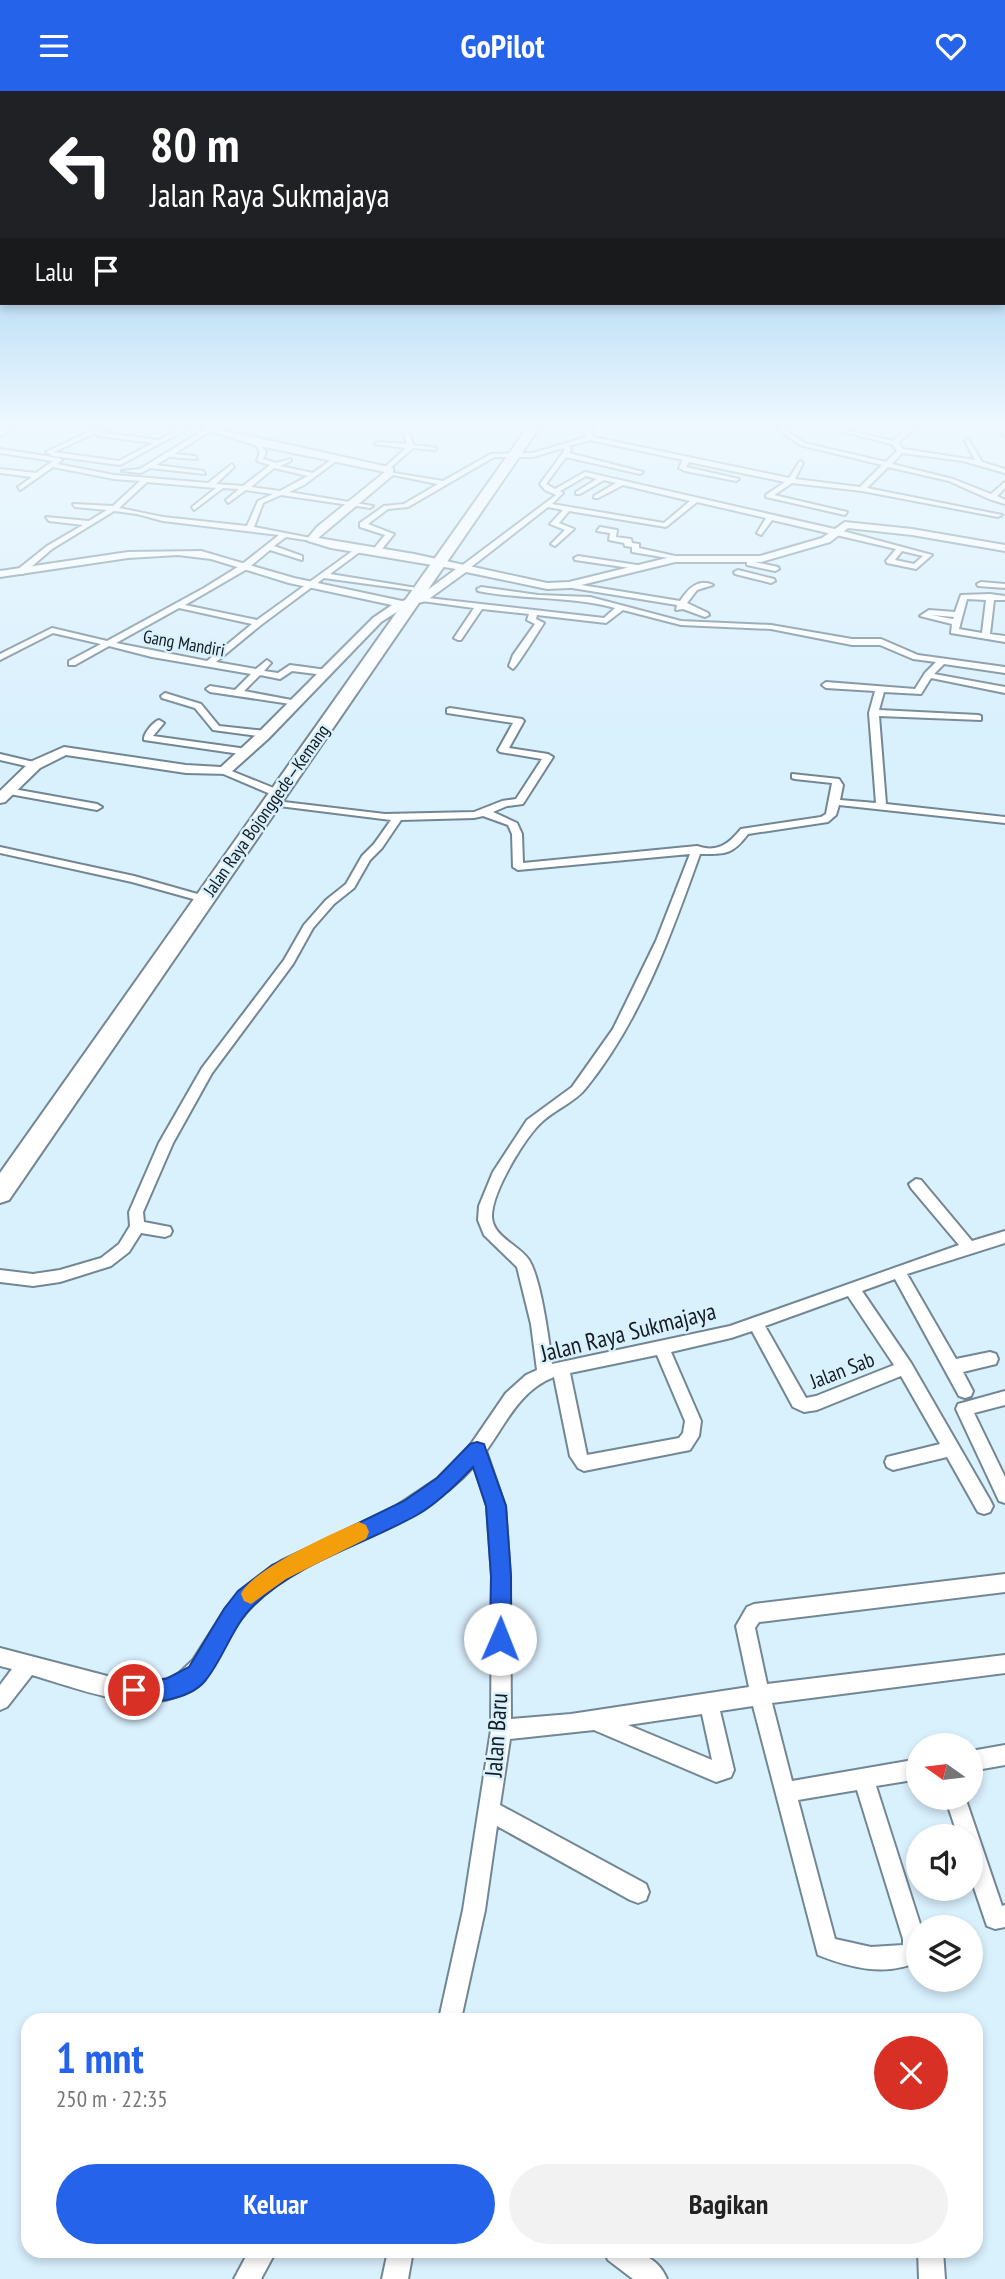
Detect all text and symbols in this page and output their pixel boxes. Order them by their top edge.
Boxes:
text: GoPilot [460,25,545,67]
icon: menu [35,27,73,65]
icon: heart [932,27,970,65]
text: 80 m [150,112,239,176]
icon: left [35,119,126,210]
text: Jalan Raya Sukmajaya [150,174,390,216]
icon: arrive [87,252,125,290]
text: Lalu [35,255,73,288]
street label: Gang Mandiri [141,624,227,662]
street label: Jalan Raya Bojonggede—Kemang [197,720,334,901]
street label: Jalan Raya Sukmajaya [536,1295,719,1369]
street label: Jalan Sab [805,1345,878,1395]
position arrow [463,1602,537,1676]
pin [104,1660,164,1720]
icon: arrive [115,1671,153,1709]
street label: Jalan Baru [478,1692,514,1779]
north arrow [906,1733,984,1809]
map controls [906,1733,983,1992]
button: sound [906,1824,983,1901]
button: layers [906,1915,983,1992]
text: 1 mnt [56,2030,144,2085]
button: close [874,2036,948,2110]
text: 250 m · 22:35 [56,2084,168,2113]
button: Keluar [56,2164,495,2244]
button: Bagikan [509,2164,948,2244]

